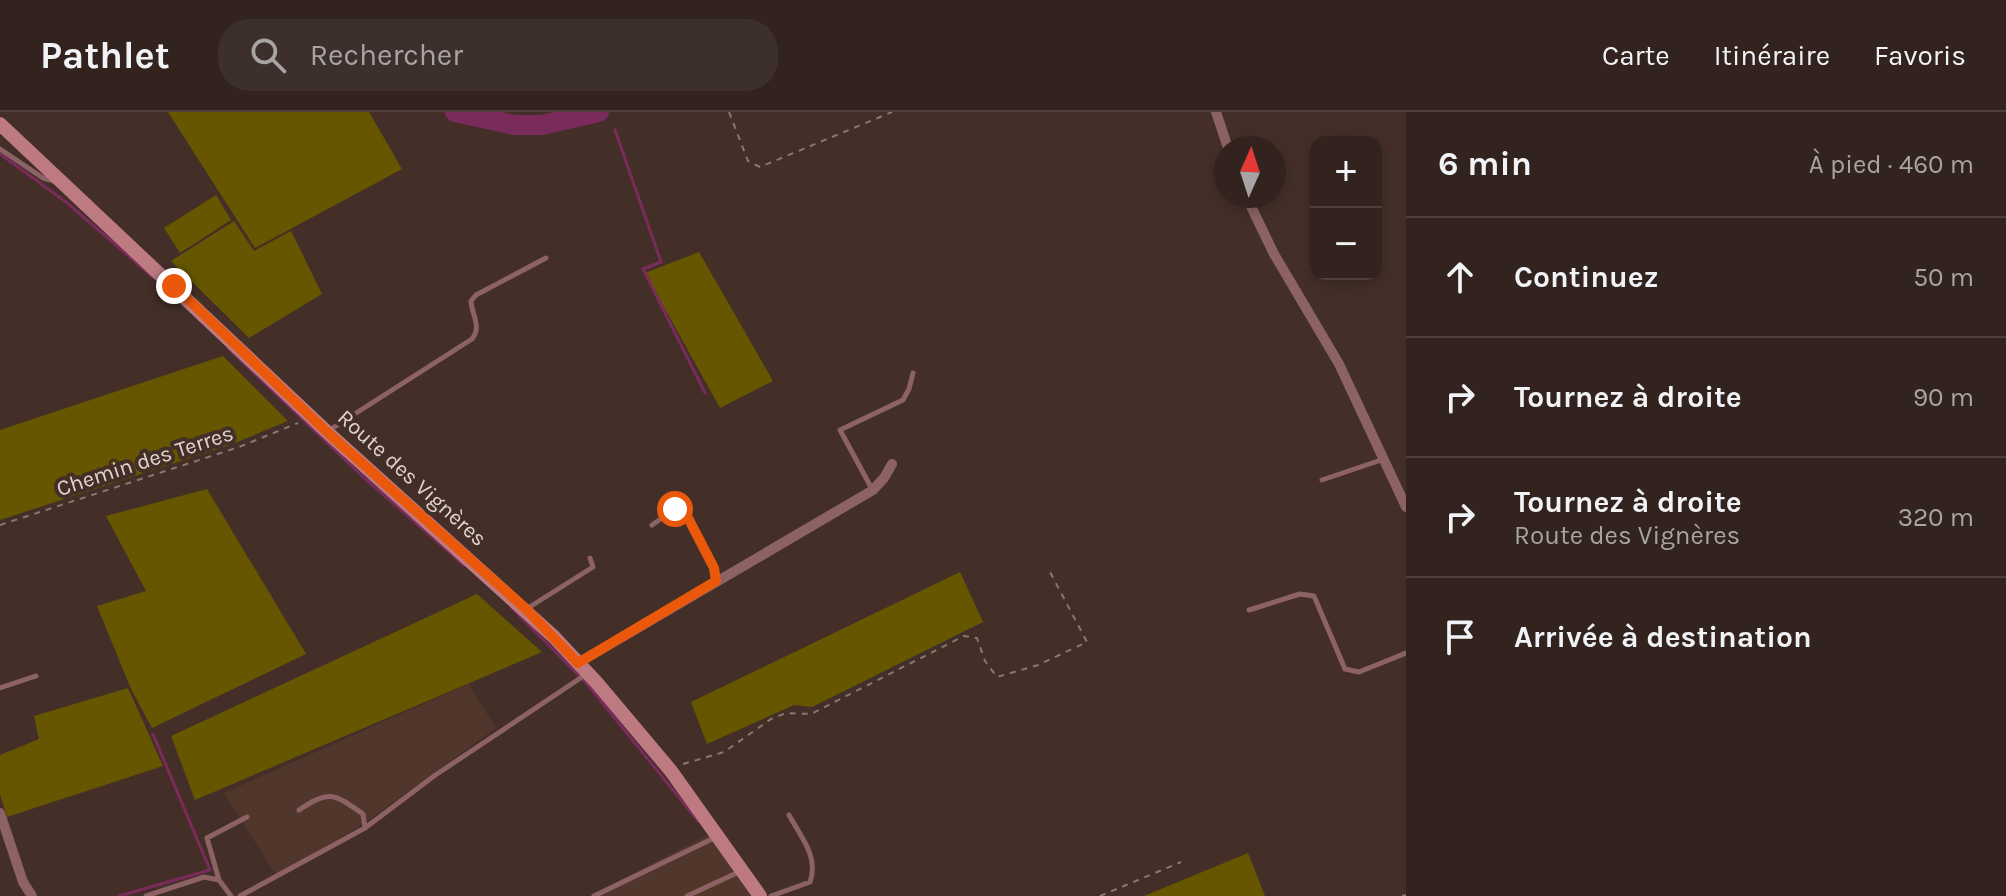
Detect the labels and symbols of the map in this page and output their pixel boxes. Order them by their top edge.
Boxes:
north arrow [1214,136,1286,208]
route end [156,268,192,304]
street label: Route des Vignères [332,404,492,552]
street label: Chemin des Terres [53,420,237,502]
route start [657,491,693,527]

